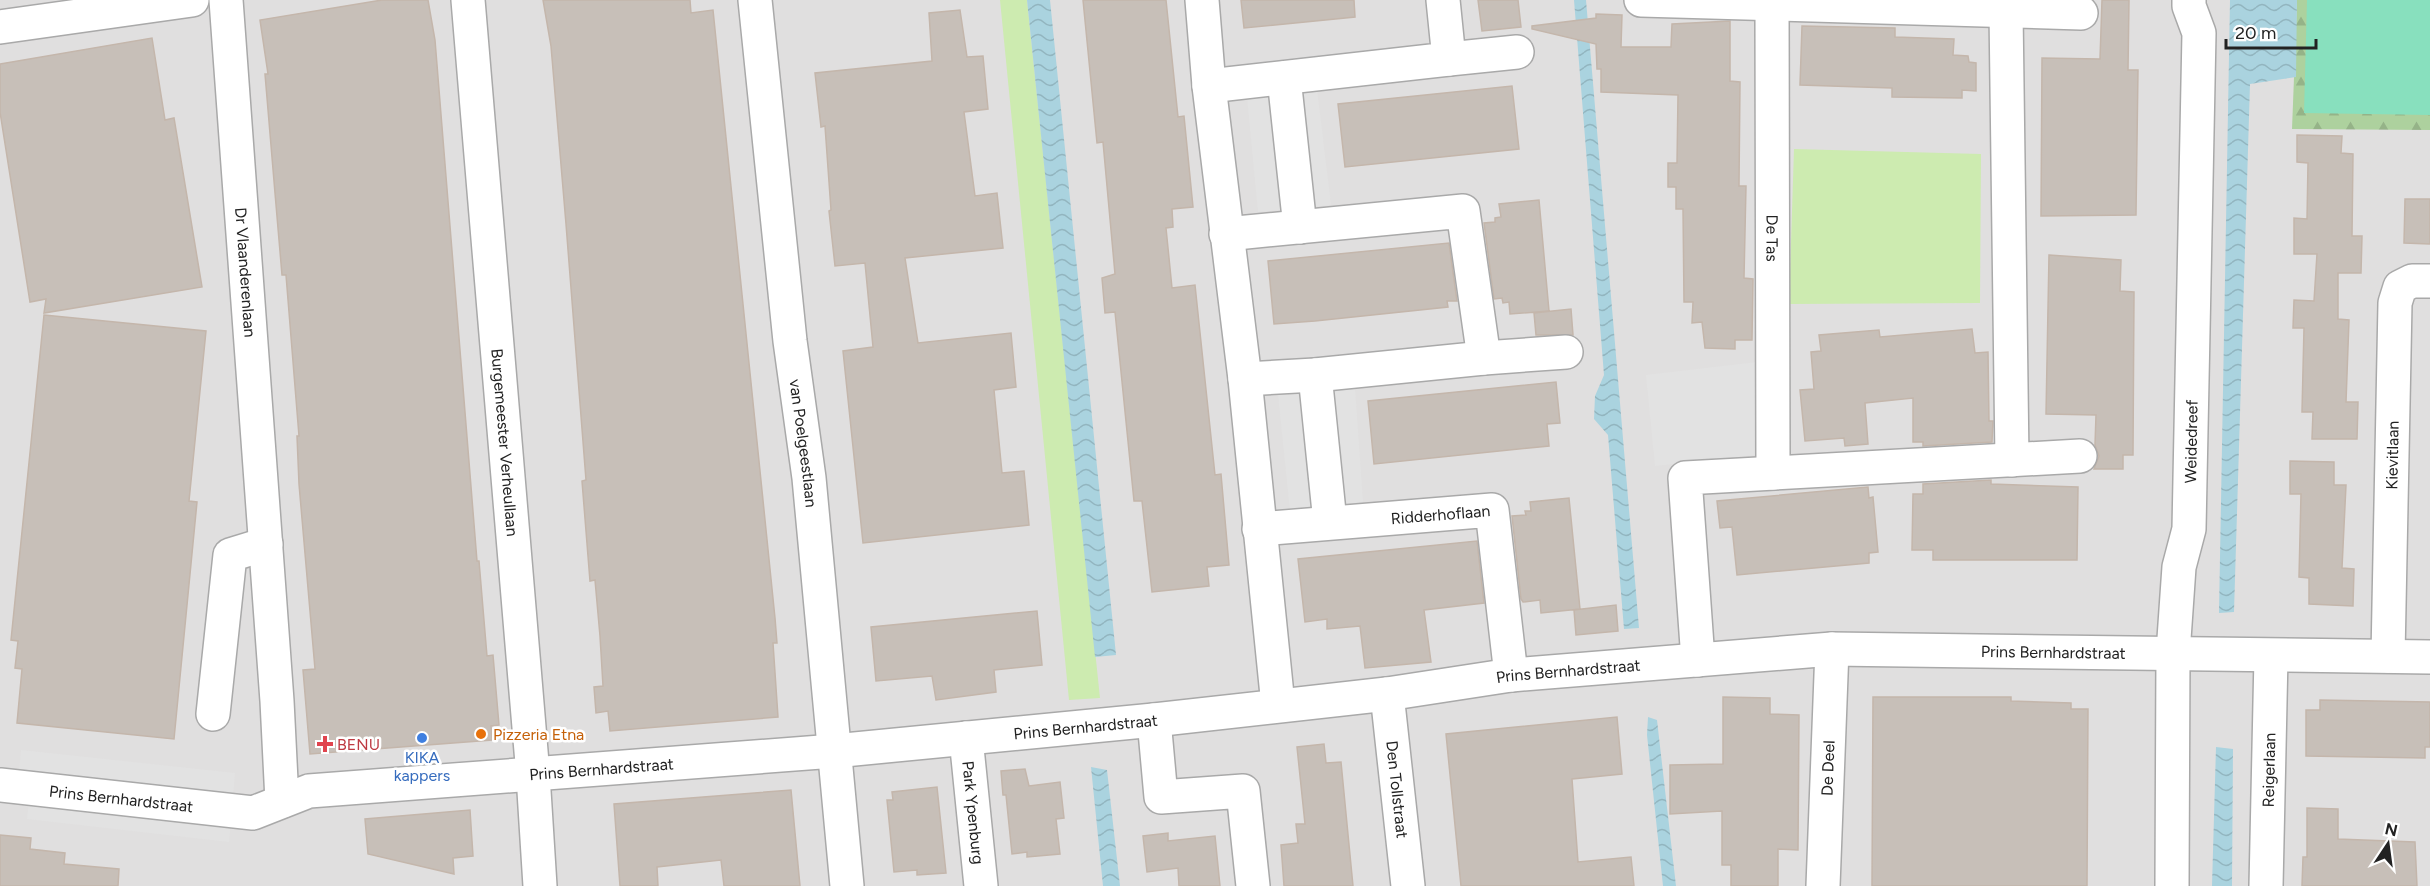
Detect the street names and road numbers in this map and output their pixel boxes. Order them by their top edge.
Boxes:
street label: Dr Vlaanderenlaan [232,207,260,338]
street label: De Tas [1763,214,1782,262]
street label: Burgemeester Verheullaan [488,348,522,537]
street label: van Poelgeestlaan [786,378,821,508]
street label: Weidedreef [2180,399,2201,483]
street label: Kievitlaan [2382,420,2402,490]
street label: Ridderhoflaan [1390,501,1491,528]
street label: Prins Bernhardstraat [1981,641,2126,662]
street label: Prins Bernhardstraat [1495,655,1641,687]
street label: Prins Bernhardstraat [1013,710,1159,743]
street label: Reigerlaan [2258,732,2279,808]
street label: Den Tollstraat [1383,740,1412,839]
street label: De Deel [1817,740,1838,796]
street label: Prins Bernhardstraat [528,754,674,784]
street label: Park Ypenburg [959,760,988,865]
street label: Prins Bernhardstraat [48,781,194,816]

